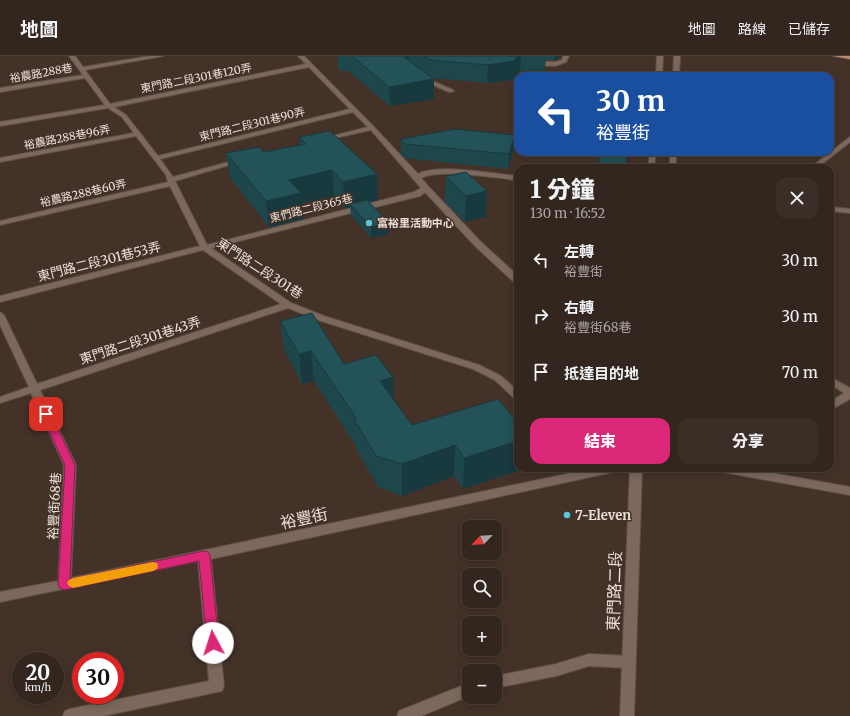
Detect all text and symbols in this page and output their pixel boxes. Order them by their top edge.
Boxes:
text: 地圖 [20,17,58,41]
text: 地圖 [688,20,716,38]
text: 路線 [738,20,766,38]
text: 已儲存 [788,20,830,38]
street label: 東門路二段301巷120弄 [139,60,253,96]
street label: 裕農路288巷 [9,61,73,85]
text: 30 m [596,83,665,119]
icon: left [530,88,582,140]
street label: 東門路二段301巷90弄 [198,104,306,144]
text: 裕豐街 [596,121,650,144]
street label: 裕農路288巷96弄 [23,122,111,152]
text: 1 分鐘 [530,174,595,205]
street label: 裕農路288巷60弄 [38,176,128,210]
button: close [776,177,818,219]
street label: 東們路二段365巷 [268,191,354,225]
text: 130 m · 16:52 [530,205,605,222]
place label: 富裕里活動中心 [377,216,454,230]
marker: 富裕里活動中心 [364,218,374,228]
street label: 東門路二段301巷 [214,234,306,303]
street label: 東門路二段301巷53弄 [36,238,163,285]
text: 左轉 [564,242,594,261]
icon: left [530,249,552,271]
text: 30 m [781,251,818,270]
text: 裕豐街 [564,263,603,280]
text: 右轉 [564,298,594,317]
icon: right [530,305,552,327]
text: 30 m [781,307,818,326]
street label: 東門路二段301巷43弄 [77,313,203,368]
text: 裕豐街68巷 [564,319,632,336]
icon: arrive [530,361,552,383]
text: 70 m [782,363,818,382]
text: 抵達目的地 [564,364,639,383]
pin [29,397,63,431]
icon: arrive [35,403,57,425]
button: 結束 [530,418,670,464]
button: 分享 [678,418,818,464]
street label: 裕豐街68巷 [44,472,65,540]
street label: 裕豐街 [278,503,330,533]
place label: 7-Eleven [575,507,631,524]
marker: 7-Eleven [562,510,572,520]
north arrow [462,520,502,560]
map controls [462,520,502,704]
street label: 東門路二段 [603,551,625,631]
button: search [462,568,502,608]
button: + [462,616,502,656]
position arrow [192,622,234,664]
speed limit sign: 30 [72,652,124,704]
text: 20 [26,660,50,685]
button: − [462,664,502,704]
text: km/h [25,681,51,694]

